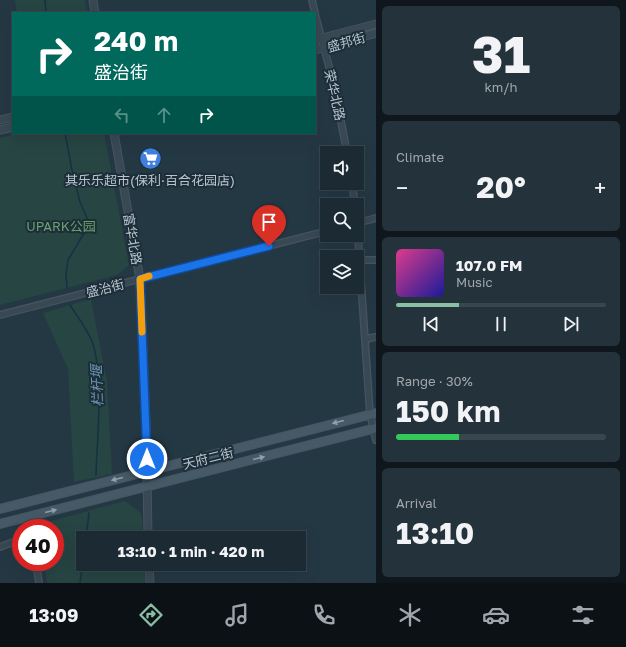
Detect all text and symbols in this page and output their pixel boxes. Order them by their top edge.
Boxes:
text: 31 [472,22,530,84]
text: 240 m [94,24,178,57]
icon: right [28,28,80,80]
street label: 盛邦街 [325,29,367,55]
text: 盛治街 [94,61,148,83]
street label: 荣华北路 [321,68,349,122]
text: km/h [484,79,518,95]
icon: left [111,104,133,126]
icon: ahead [153,104,175,126]
icon: right [195,104,217,126]
supermarket icon: 其乐乐超市(保利·百合花园店) [137,145,163,171]
map controls [320,146,364,294]
button: sound [320,146,364,190]
text: Climate [396,149,444,165]
text: 20° [476,169,526,205]
place label: 其乐乐超市(保利·百合花园店) [65,172,235,188]
text: − [396,174,408,201]
text: + [594,174,606,201]
button: search [320,198,364,242]
pin [252,205,286,246]
icon: arrive [258,211,280,233]
street label: 富华北路 [121,212,145,266]
park label: UPARK公园 [26,218,96,234]
button: layers [320,250,364,294]
text: 107.0 FM [456,256,522,274]
text: Music [456,274,493,290]
street label: 盛治街 [84,276,126,300]
icon: previous [420,313,442,335]
icon: pause [490,313,512,335]
icon: next [560,313,582,335]
water label: 栏杆堰 [87,363,106,407]
text: Range · 30% [396,373,473,389]
text: 150 km [396,393,500,429]
one-way arrow [332,420,344,426]
position arrow [126,438,168,480]
street label: 天府二街 [181,444,235,472]
one-way arrow [253,455,265,461]
one-way arrow [111,476,123,482]
text: Arrival [396,495,437,511]
one-way arrow [46,508,58,514]
text: 13:10 [396,515,474,551]
speed limit sign: 40 [12,519,64,571]
text: 13:10 · 1 min · 420 m [118,542,264,560]
icon: directions [137,601,165,629]
icon: music [223,601,251,629]
icon: phone [310,601,338,629]
icon: climate [396,601,424,629]
icon: car [482,601,510,629]
icon: filters [569,601,597,629]
text: 13:09 [29,604,78,626]

